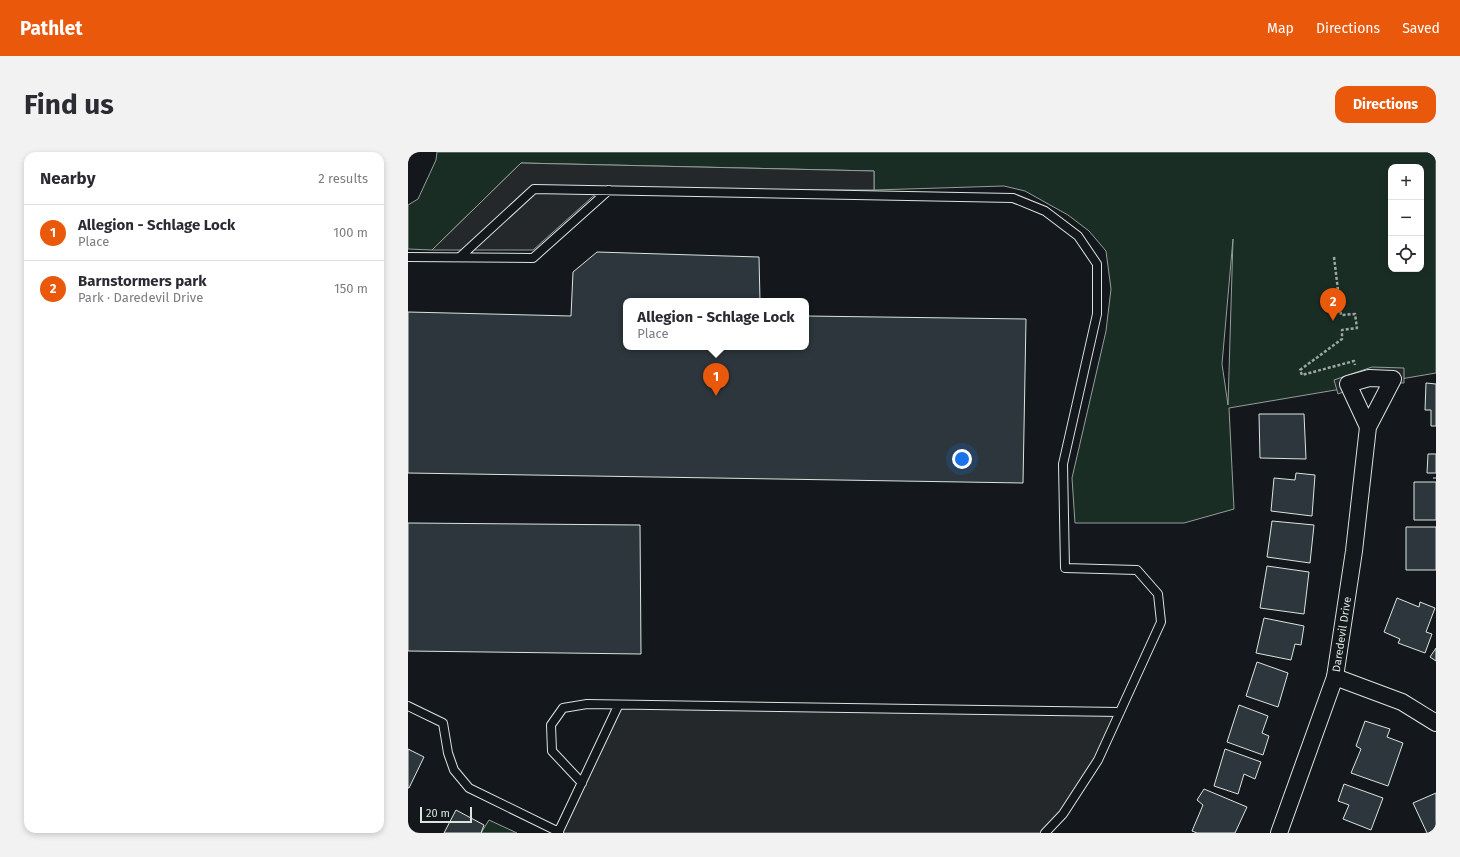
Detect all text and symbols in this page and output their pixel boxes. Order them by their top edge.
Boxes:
text: Pathlet [20,17,83,40]
text: Map [1267,20,1294,37]
text: Directions [1316,20,1380,37]
text: Saved [1402,20,1440,37]
button: Directions [1335,86,1436,123]
text: Find us [24,88,114,121]
map controls [1388,164,1424,272]
button: + [1388,164,1424,200]
text: Nearby [40,168,95,189]
text: 2 results [318,171,368,186]
button: − [1388,200,1424,236]
text: Allegion - Schlage Lock [78,216,235,234]
text: 1 [50,225,56,240]
text: 100 m [333,225,368,240]
text: Place [78,234,109,249]
button: locate [1388,236,1424,272]
text: Barnstormers park [78,272,207,290]
text: 2 [50,281,56,296]
text: 150 m [334,281,368,296]
pin: 2 [1320,288,1346,321]
text: Park · Daredevil Drive [78,290,203,305]
popup [623,298,809,350]
text: Allegion - Schlage Lock [637,308,795,326]
text: Place [637,326,669,341]
pin: 1 [703,363,729,396]
your location [952,449,972,469]
street label: Daredevil Drive [1329,596,1354,673]
scale bar [420,805,472,824]
text: 20 m [426,807,450,820]

